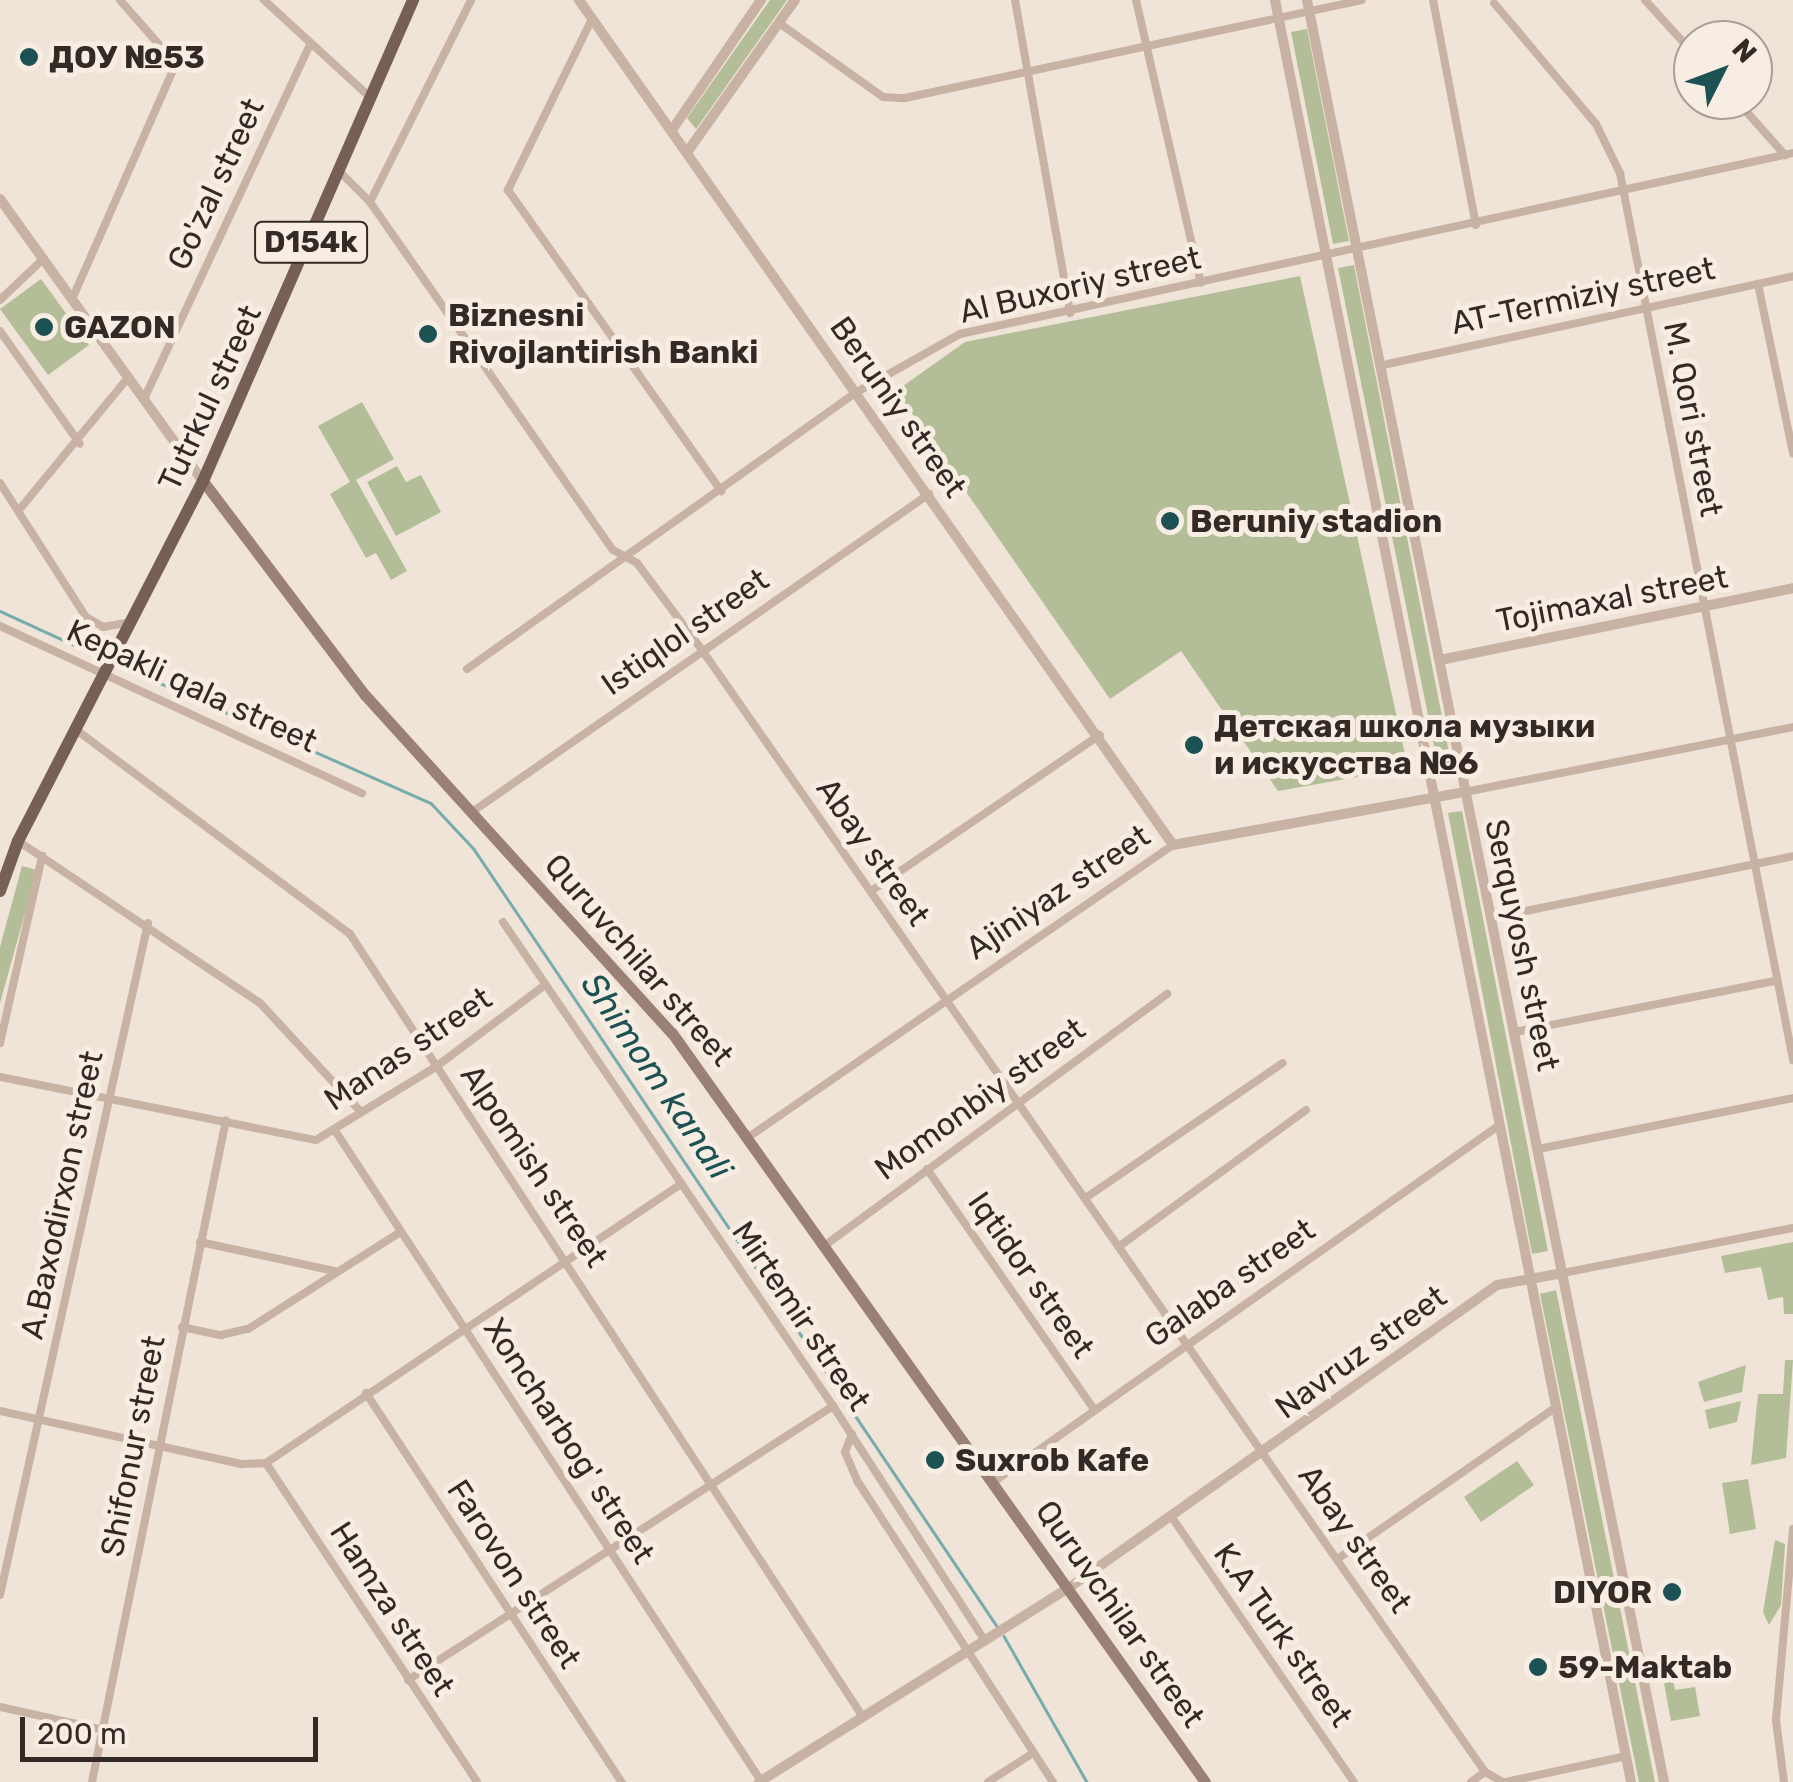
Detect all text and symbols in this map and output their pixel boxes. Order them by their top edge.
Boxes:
north arrow [1673,20,1773,120]
text: N [1725,32,1763,69]
place label: ДОУ №53 [49,38,205,76]
marker: ДОУ №53 [18,46,40,68]
street label: Go'zal street [160,92,272,276]
road number: D154k [254,217,368,267]
street label: Al Buxoriy street [955,238,1205,332]
street label: AT-Termiziy street [1447,249,1719,343]
place label: Biznesni Rivojlantirish Banki [448,297,758,372]
street label: Tutrkul street [150,299,270,497]
place label: GAZON [64,308,176,346]
street label: Beruniy street [821,309,975,505]
marker: GAZON [33,316,55,338]
street label: M. Qori street [1655,318,1731,520]
marker: Biznesni Rivojlantirish Banki [417,323,439,345]
place label: Beruniy stadion [1190,502,1443,540]
marker: Beruniy stadion [1159,510,1181,532]
street label: Tojimaxal street [1493,558,1731,640]
street label: Istiqlol street [594,560,776,704]
street label: Kepakli qala street [61,611,323,761]
place label: Детская школа музыки и искусства №6 [1214,708,1595,783]
marker: Детская школа музыки и искусства №6 [1183,734,1205,756]
street label: Abay street [808,770,938,934]
street label: Ajiniyaz street [959,816,1157,968]
street label: Serquyosh street [1477,816,1567,1074]
street label: Quruvchilar street [536,846,742,1074]
water label: Shimom kanali [573,965,741,1187]
street label: Manas street [317,979,499,1119]
street label: Momonbiy street [867,1010,1093,1188]
street label: A.Baxodirxon street [13,1047,111,1343]
street label: Alpomish street [452,1058,616,1274]
street label: Iqtidor street [960,1184,1102,1366]
street label: Galaba street [1138,1210,1322,1356]
street label: Mirtemir street [723,1214,879,1418]
street label: Navruz street [1268,1277,1454,1427]
street label: Xoncharbog' street [475,1311,663,1571]
street label: Shifonur street [93,1332,173,1560]
place label: Suxrob Kafe [955,1441,1149,1479]
marker: Suxrob Kafe [924,1449,946,1471]
street label: Abay street [1290,1457,1420,1621]
street label: Farovon street [439,1473,589,1675]
street label: Quruvchilar street [1027,1493,1213,1735]
street label: Hamza street [322,1515,462,1703]
street label: K.A Turk street [1205,1535,1361,1735]
place label: DIYOR [1553,1573,1652,1611]
marker: DIYOR [1661,1581,1683,1603]
place label: 59-Maktab [1558,1648,1732,1686]
marker: 59-Maktab [1527,1656,1549,1678]
scale bar [25,1697,322,1759]
text: 200 m [37,1716,127,1752]

